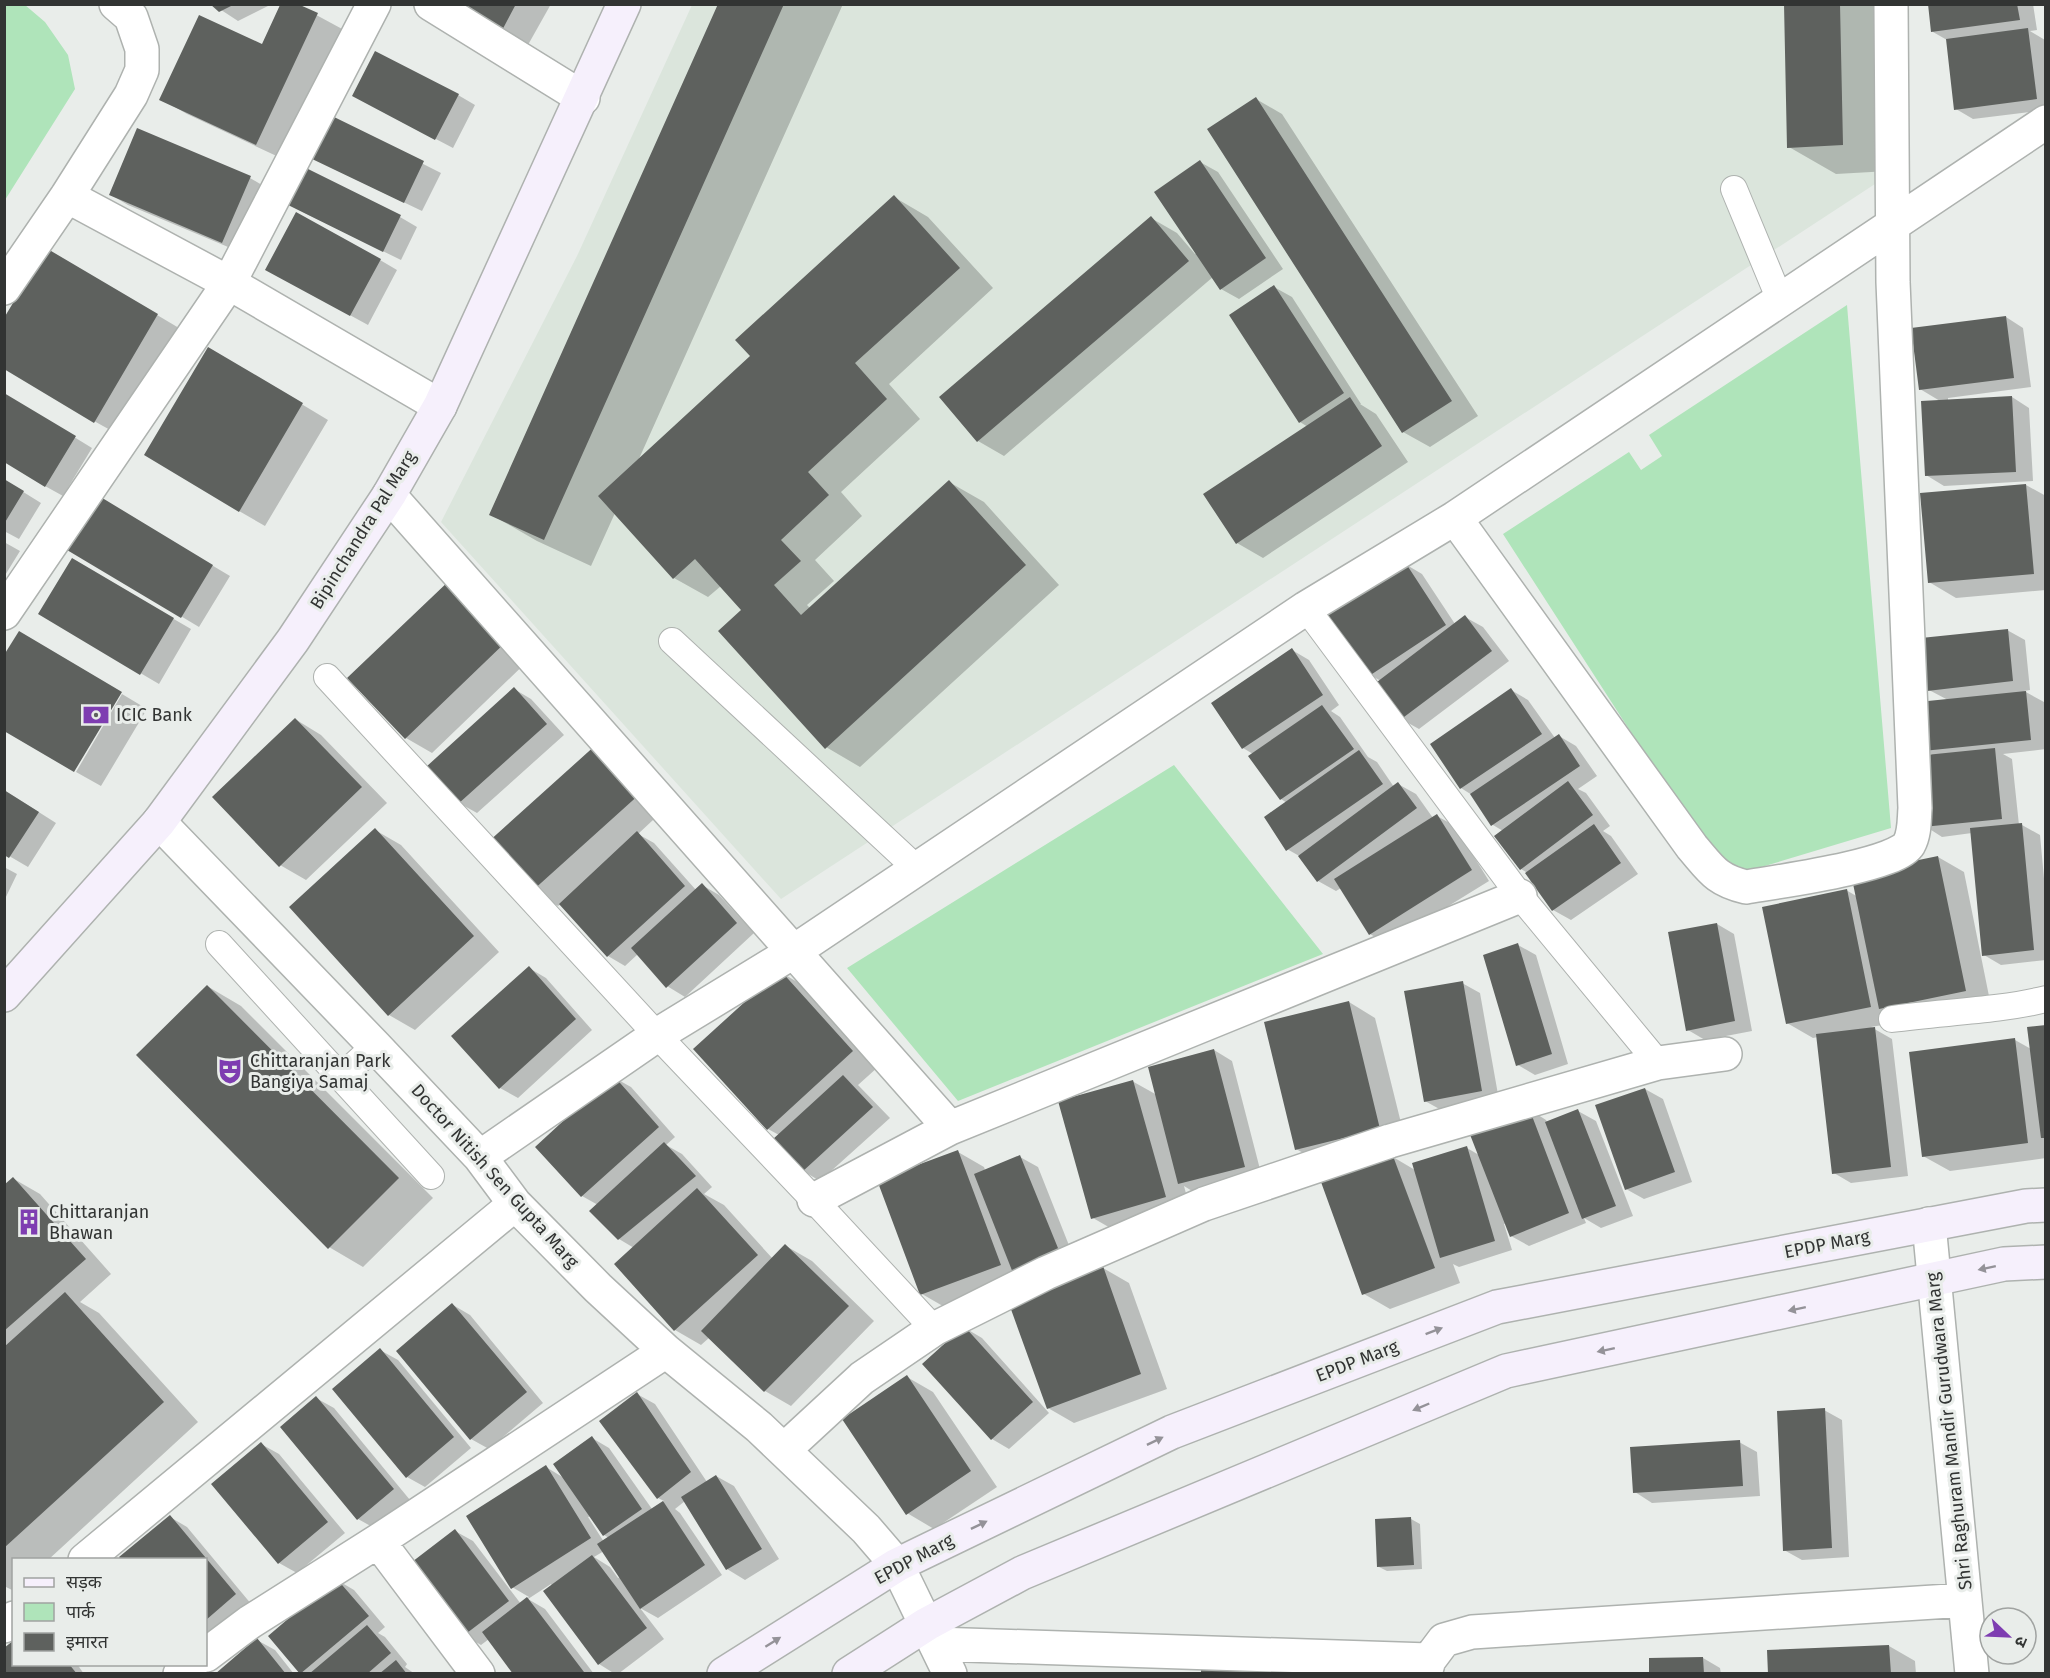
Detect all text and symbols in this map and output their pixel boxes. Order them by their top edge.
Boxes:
street label: Bipinchandra Pal Marg [305,446,421,613]
bank icon: ICIC Bank [81,700,111,730]
place label: ICIC Bank [116,704,193,726]
place label: Chittaranjan Park Bangiya Samaj [250,1050,391,1093]
theatre icon: Chittaranjan Park Bangiya Samaj [215,1056,245,1086]
street label: Doctor Nitish Sen Gupta Marg [407,1079,584,1273]
place label: Chittaranjan Bhawan [49,1201,149,1244]
building icon: Chittaranjan Bhawan [14,1207,44,1237]
street label: EPDP Marg [1782,1225,1872,1263]
one-way arrow [1978,1264,1997,1273]
street label: Shri Raghuram Mandir Gurudwara Marg [1921,1270,1977,1591]
one-way arrow [1787,1305,1806,1314]
one-way arrow [1425,1326,1443,1335]
street label: EPDP Marg [1313,1335,1402,1387]
one-way arrow [1596,1346,1615,1355]
one-way arrow [1411,1402,1429,1412]
one-way arrow [1146,1436,1163,1445]
one-way arrow [970,1521,987,1530]
street label: EPDP Marg [871,1529,958,1589]
legend [12,1558,207,1666]
text: सड़क [66,1571,103,1593]
text: पार्क [66,1601,96,1623]
north arrow [1978,1606,2038,1666]
text: इमारत [66,1631,109,1653]
text: उ [2011,1634,2032,1650]
one-way arrow [765,1637,781,1648]

